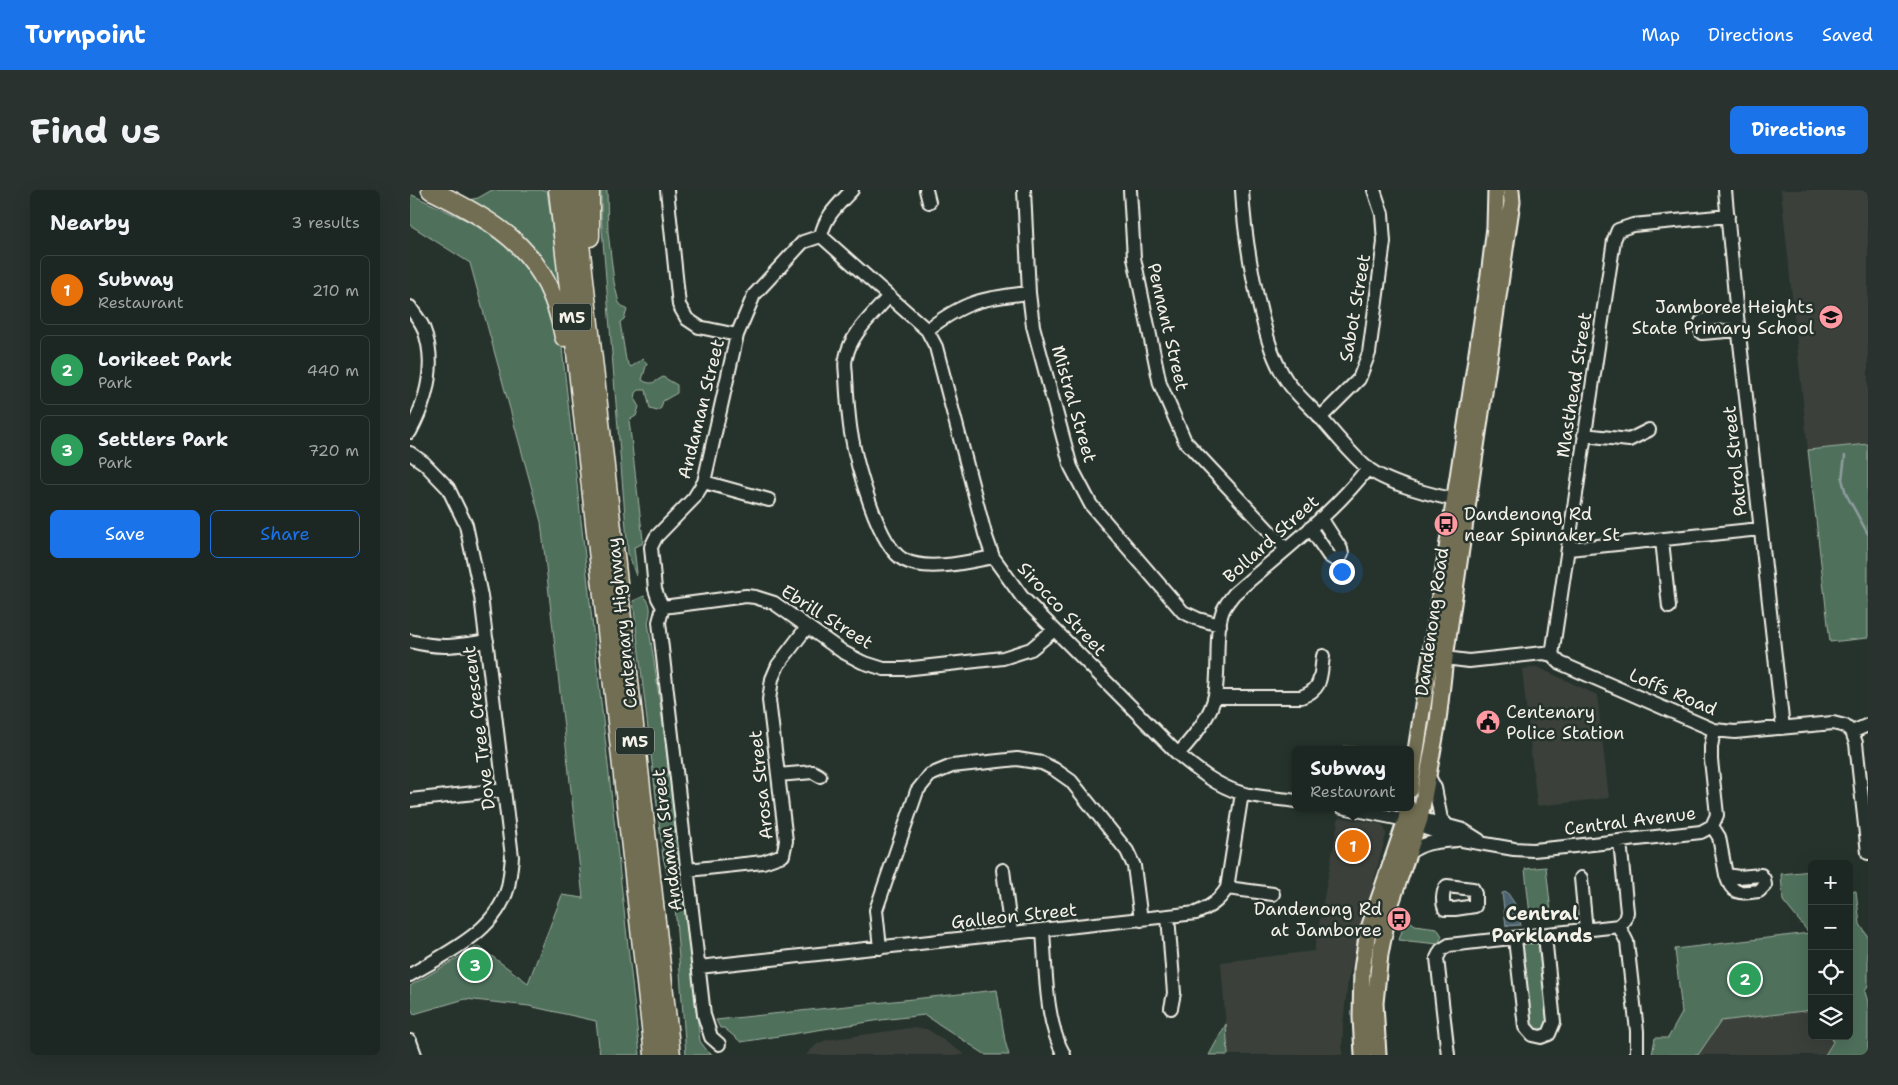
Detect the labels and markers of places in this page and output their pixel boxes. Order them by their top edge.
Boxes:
place label: Jamboree Heights State Primary School [1632,295,1815,340]
school or university icon: Jamboree Heights State Primary School [1818,304,1844,330]
place label: Dandenong Rd near Spinnaker St [1464,502,1620,547]
bus stop icon: Dandenong Rd near Spinnaker St [1433,511,1459,537]
place label: Centenary Police Station [1506,700,1624,745]
public building icon: Centenary Police Station [1475,709,1501,735]
pin: 1 [1337,827,1369,865]
place label: Dandenong Rd at Jamboree [1254,897,1382,942]
bus stop icon: Dandenong Rd at Jamboree [1386,906,1412,932]
pin: 3 [459,946,491,984]
pin: 2 [1729,960,1761,998]

